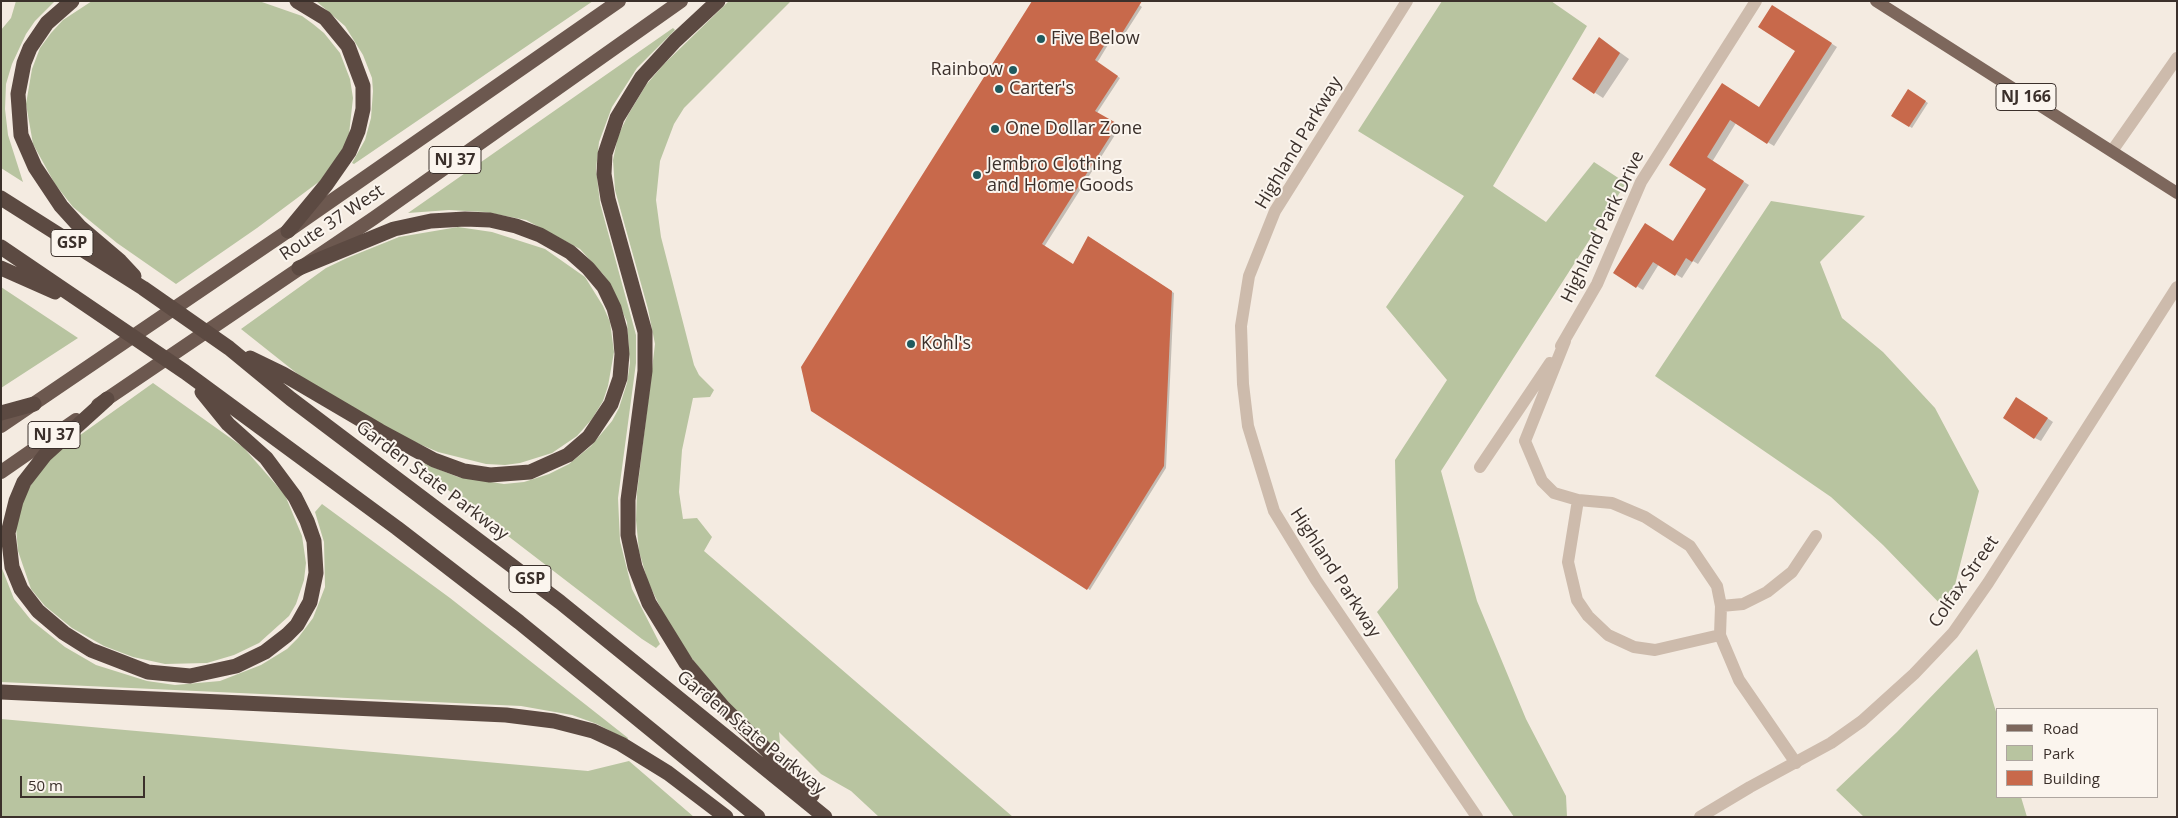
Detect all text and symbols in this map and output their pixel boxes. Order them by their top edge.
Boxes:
place label: Five Below [1051,28,1140,50]
marker: Five Below [1035,33,1047,45]
place label: Rainbow [931,59,1003,81]
marker: Rainbow [1007,64,1019,76]
street label: Highland Parkway [1251,73,1347,213]
place label: Carter's [1009,78,1074,100]
marker: Carter's [993,83,1005,95]
road number: NJ 166 [1996,84,2056,110]
place label: One Dollar Zone [1005,118,1142,140]
marker: One Dollar Zone [989,123,1001,135]
road number: NJ 37 [429,146,481,174]
street label: Highland Park Drive [1557,148,1649,306]
place label: Jembro Clothing and Home Goods [987,154,1134,196]
marker: Jembro Clothing and Home Goods [971,169,983,181]
street label: Route 37 West [276,180,388,266]
road number: GSP [51,230,93,256]
place label: Kohl's [921,333,971,355]
marker: Kohl's [905,338,917,350]
street label: Garden State Parkway [351,417,513,545]
road number: NJ 37 [28,422,80,448]
street label: Highland Parkway [1285,504,1385,642]
street label: Colfax Street [1924,532,2004,632]
road number: GSP [509,566,551,592]
street label: Garden State Parkway [672,666,830,800]
legend [1996,708,2158,798]
text: Road [2043,718,2079,738]
text: Park [2043,743,2074,763]
scale bar [22,766,148,798]
text: Building [2043,768,2100,788]
text: 50 m [28,775,63,795]

